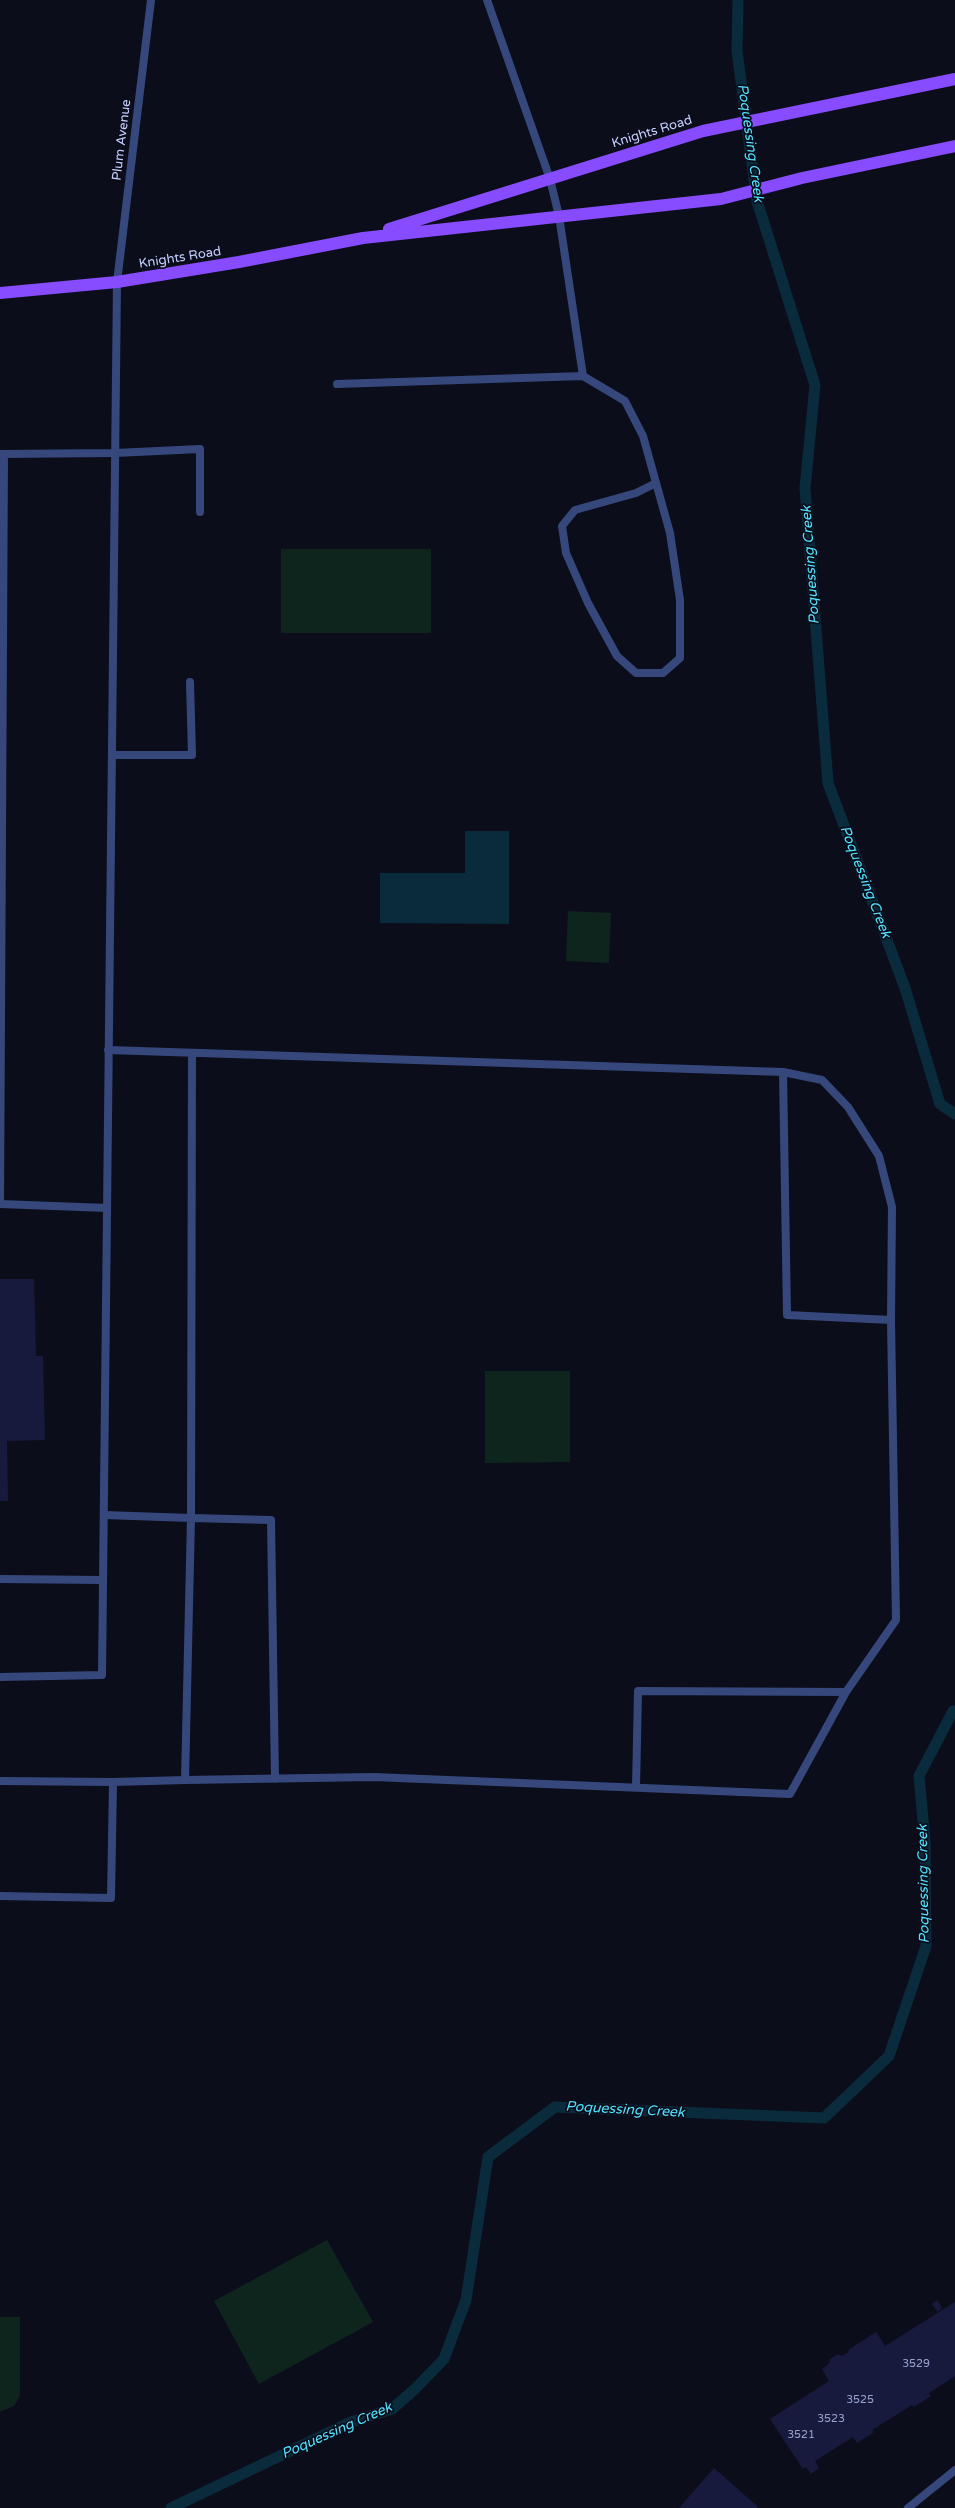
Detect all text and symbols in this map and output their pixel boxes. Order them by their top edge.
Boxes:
water label: Poquessing Creek [733,83,767,203]
street label: Plum Avenue [109,99,135,181]
street label: Knights Road [610,112,694,152]
street label: Knights Road [138,244,222,272]
water label: Poquessing Creek [798,505,824,625]
water label: Poquessing Creek [836,823,894,941]
water label: Poquessing Creek [915,1824,933,1944]
water label: Poquessing Creek [565,2098,685,2122]
house number: 3529 [902,2357,930,2371]
house number: 3525 [846,2393,874,2407]
water label: Poquessing Creek [279,2399,395,2463]
house number: 3523 [817,2412,845,2426]
house number: 3521 [787,2428,815,2442]

